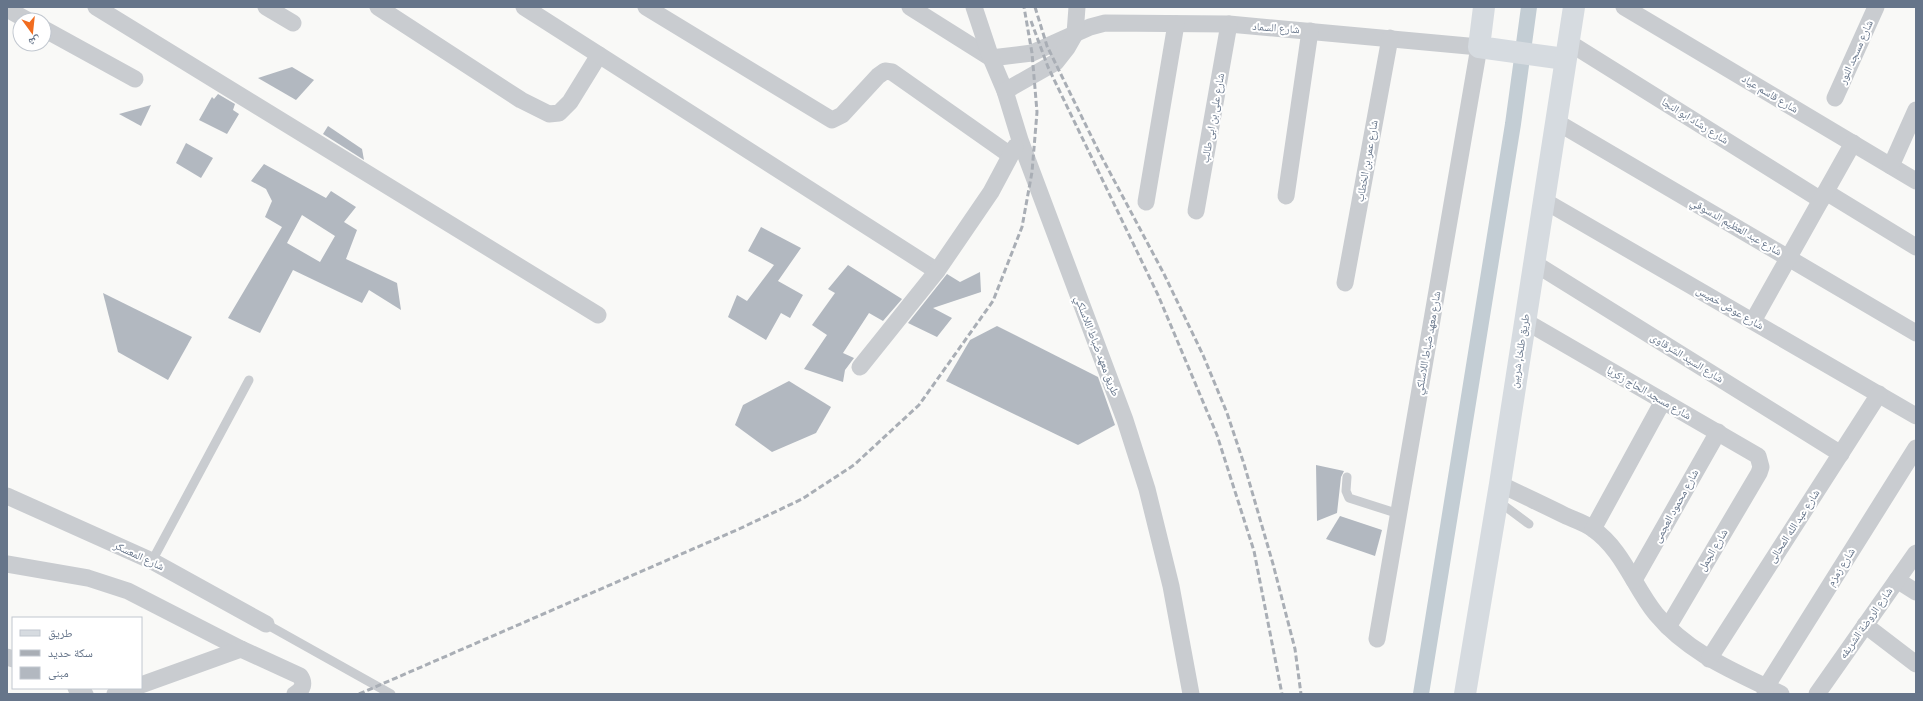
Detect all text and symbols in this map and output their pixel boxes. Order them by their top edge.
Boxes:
north arrow [12,12,52,52]
street label: شارع مسجد النور [1836,18,1876,87]
street label: شارع السماد [1252,20,1300,36]
text: ش [27,32,42,49]
street label: شارع على بن ابى طالب [1199,72,1227,164]
street label: شارع قاسم عياد [1739,72,1801,117]
street label: شارع رشاد ابو النجا [1659,95,1731,147]
street label: شارع عمر بن الخطاب [1353,119,1381,203]
street label: شارع عبد العظيم الدسوقي [1687,195,1784,260]
street label: شارع عوض خميس [1694,283,1766,333]
street label: شارع معهد ضباط اللاسلكي [1412,290,1445,396]
street label: طريق معهد ضباط اللاسلكي [1070,294,1122,399]
street label: طريق طلخا, شربين [1508,313,1532,389]
street label: شارع السيد الشرقاوى [1648,330,1726,386]
street label: شارع مسجد الحاج زكريا [1604,364,1694,422]
street label: شارع محمود العجمى [1651,467,1701,545]
street label: شارع عبد الله المحالى [1765,487,1823,565]
street label: شارع الجمل [1695,527,1731,573]
street label: شارع المعسكر [111,538,166,573]
street label: شارع زمزم [1824,545,1858,589]
street label: شارع الروضة الشريفه [1837,585,1895,661]
legend [12,617,142,689]
text: طريق [48,626,73,640]
text: سكة حديد [48,646,93,660]
text: مبنى [48,666,69,680]

